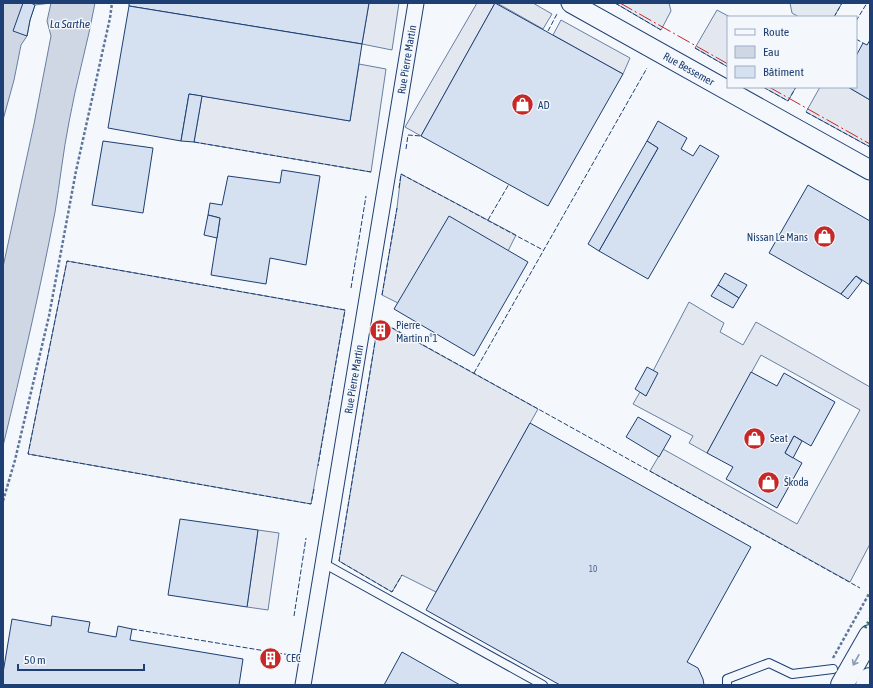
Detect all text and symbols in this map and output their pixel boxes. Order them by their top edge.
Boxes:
legend [727,16,857,88]
water label: La Sarthe [50,17,91,31]
street label: Rue Pierre Martin [395,24,418,95]
text: Route [763,25,789,39]
text: Eau [763,45,780,59]
street label: Rue Bessemer [661,50,717,88]
text: Bâtiment [763,65,804,79]
shop icon: AD [509,92,535,118]
place label: AD [538,99,550,111]
shop icon: Nissan Le Mans [811,224,837,250]
place label: Nissan Le Mans [747,231,808,243]
building icon: Pierre Martin n°1 [367,318,393,344]
place label: Pierre Martin n°1 [396,319,438,344]
street label: Rue Pierre Martin [342,344,365,415]
shop icon: Seat [741,425,767,451]
place label: Seat [770,432,788,444]
shop icon: Škoda [756,469,782,495]
place label: Škoda [784,476,809,488]
house number: 10 [589,564,597,574]
building icon: CEC [258,645,284,671]
scale bar [18,646,144,672]
place label: CEC [286,652,301,664]
text: 50 m [24,653,46,667]
one-way arrow [852,654,860,666]

